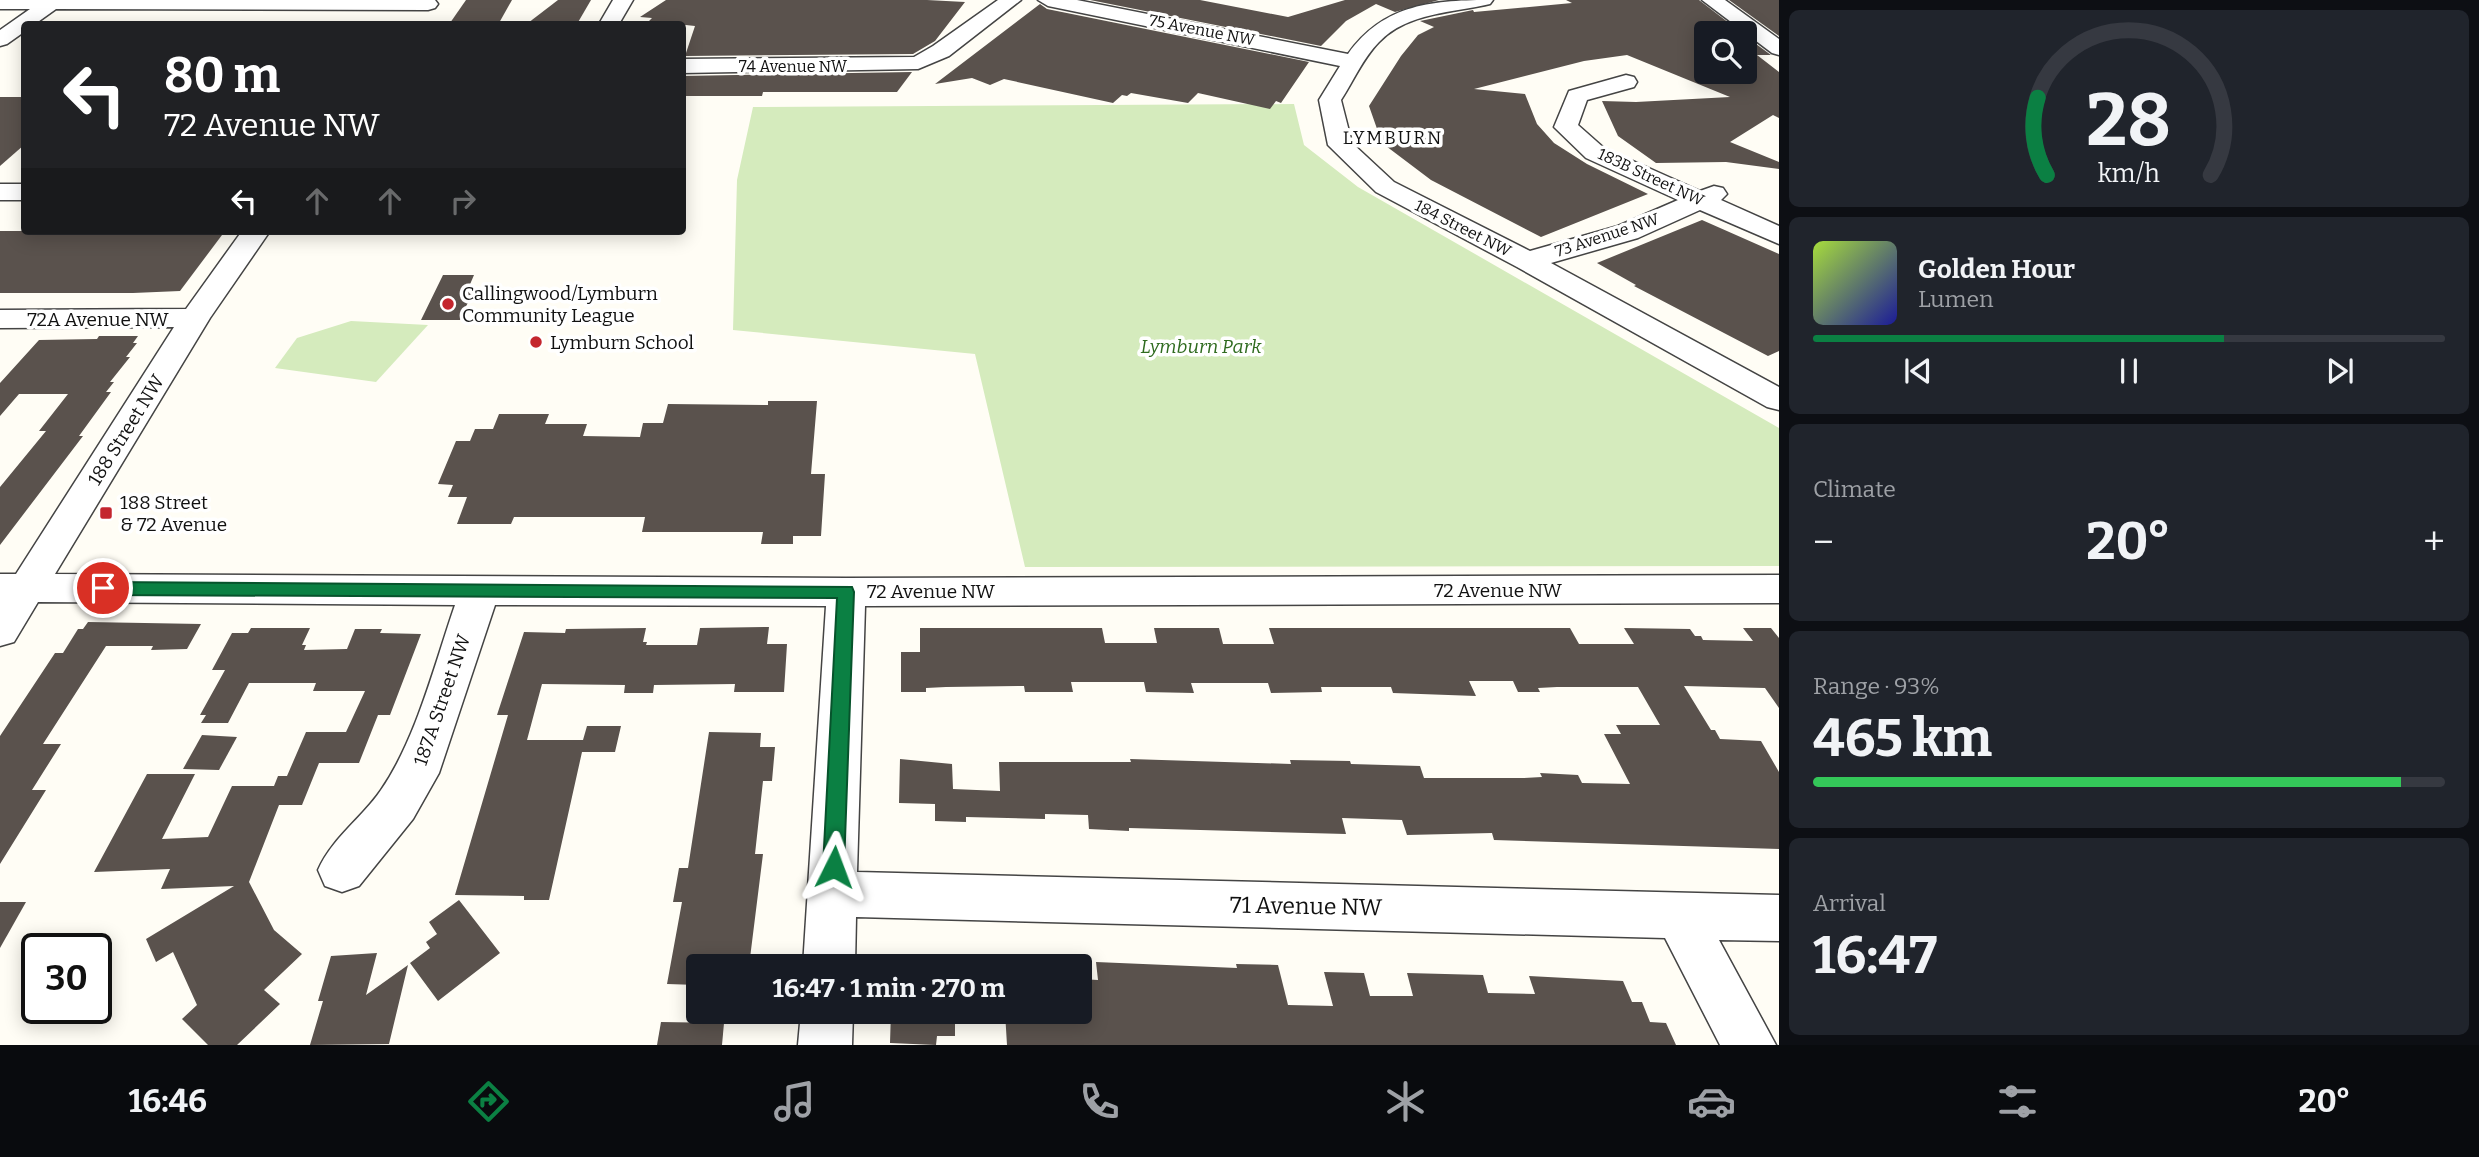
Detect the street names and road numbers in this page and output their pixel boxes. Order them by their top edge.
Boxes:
street label: 75 Avenue NW [1147,10,1257,50]
street label: 74 Avenue NW [739,57,848,76]
street label: 183B Street NW [1595,144,1708,210]
street label: 184 Street NW [1412,196,1515,261]
street label: 73 Avenue NW [1553,209,1662,261]
street label: 72A Avenue NW [27,308,169,331]
street label: 188 Street NW [83,370,169,489]
street label: 72 Avenue NW [1434,579,1563,602]
street label: 72 Avenue NW [867,580,996,603]
street label: 187A Street NW [409,631,475,769]
street label: 71 Avenue NW [1230,891,1383,921]

